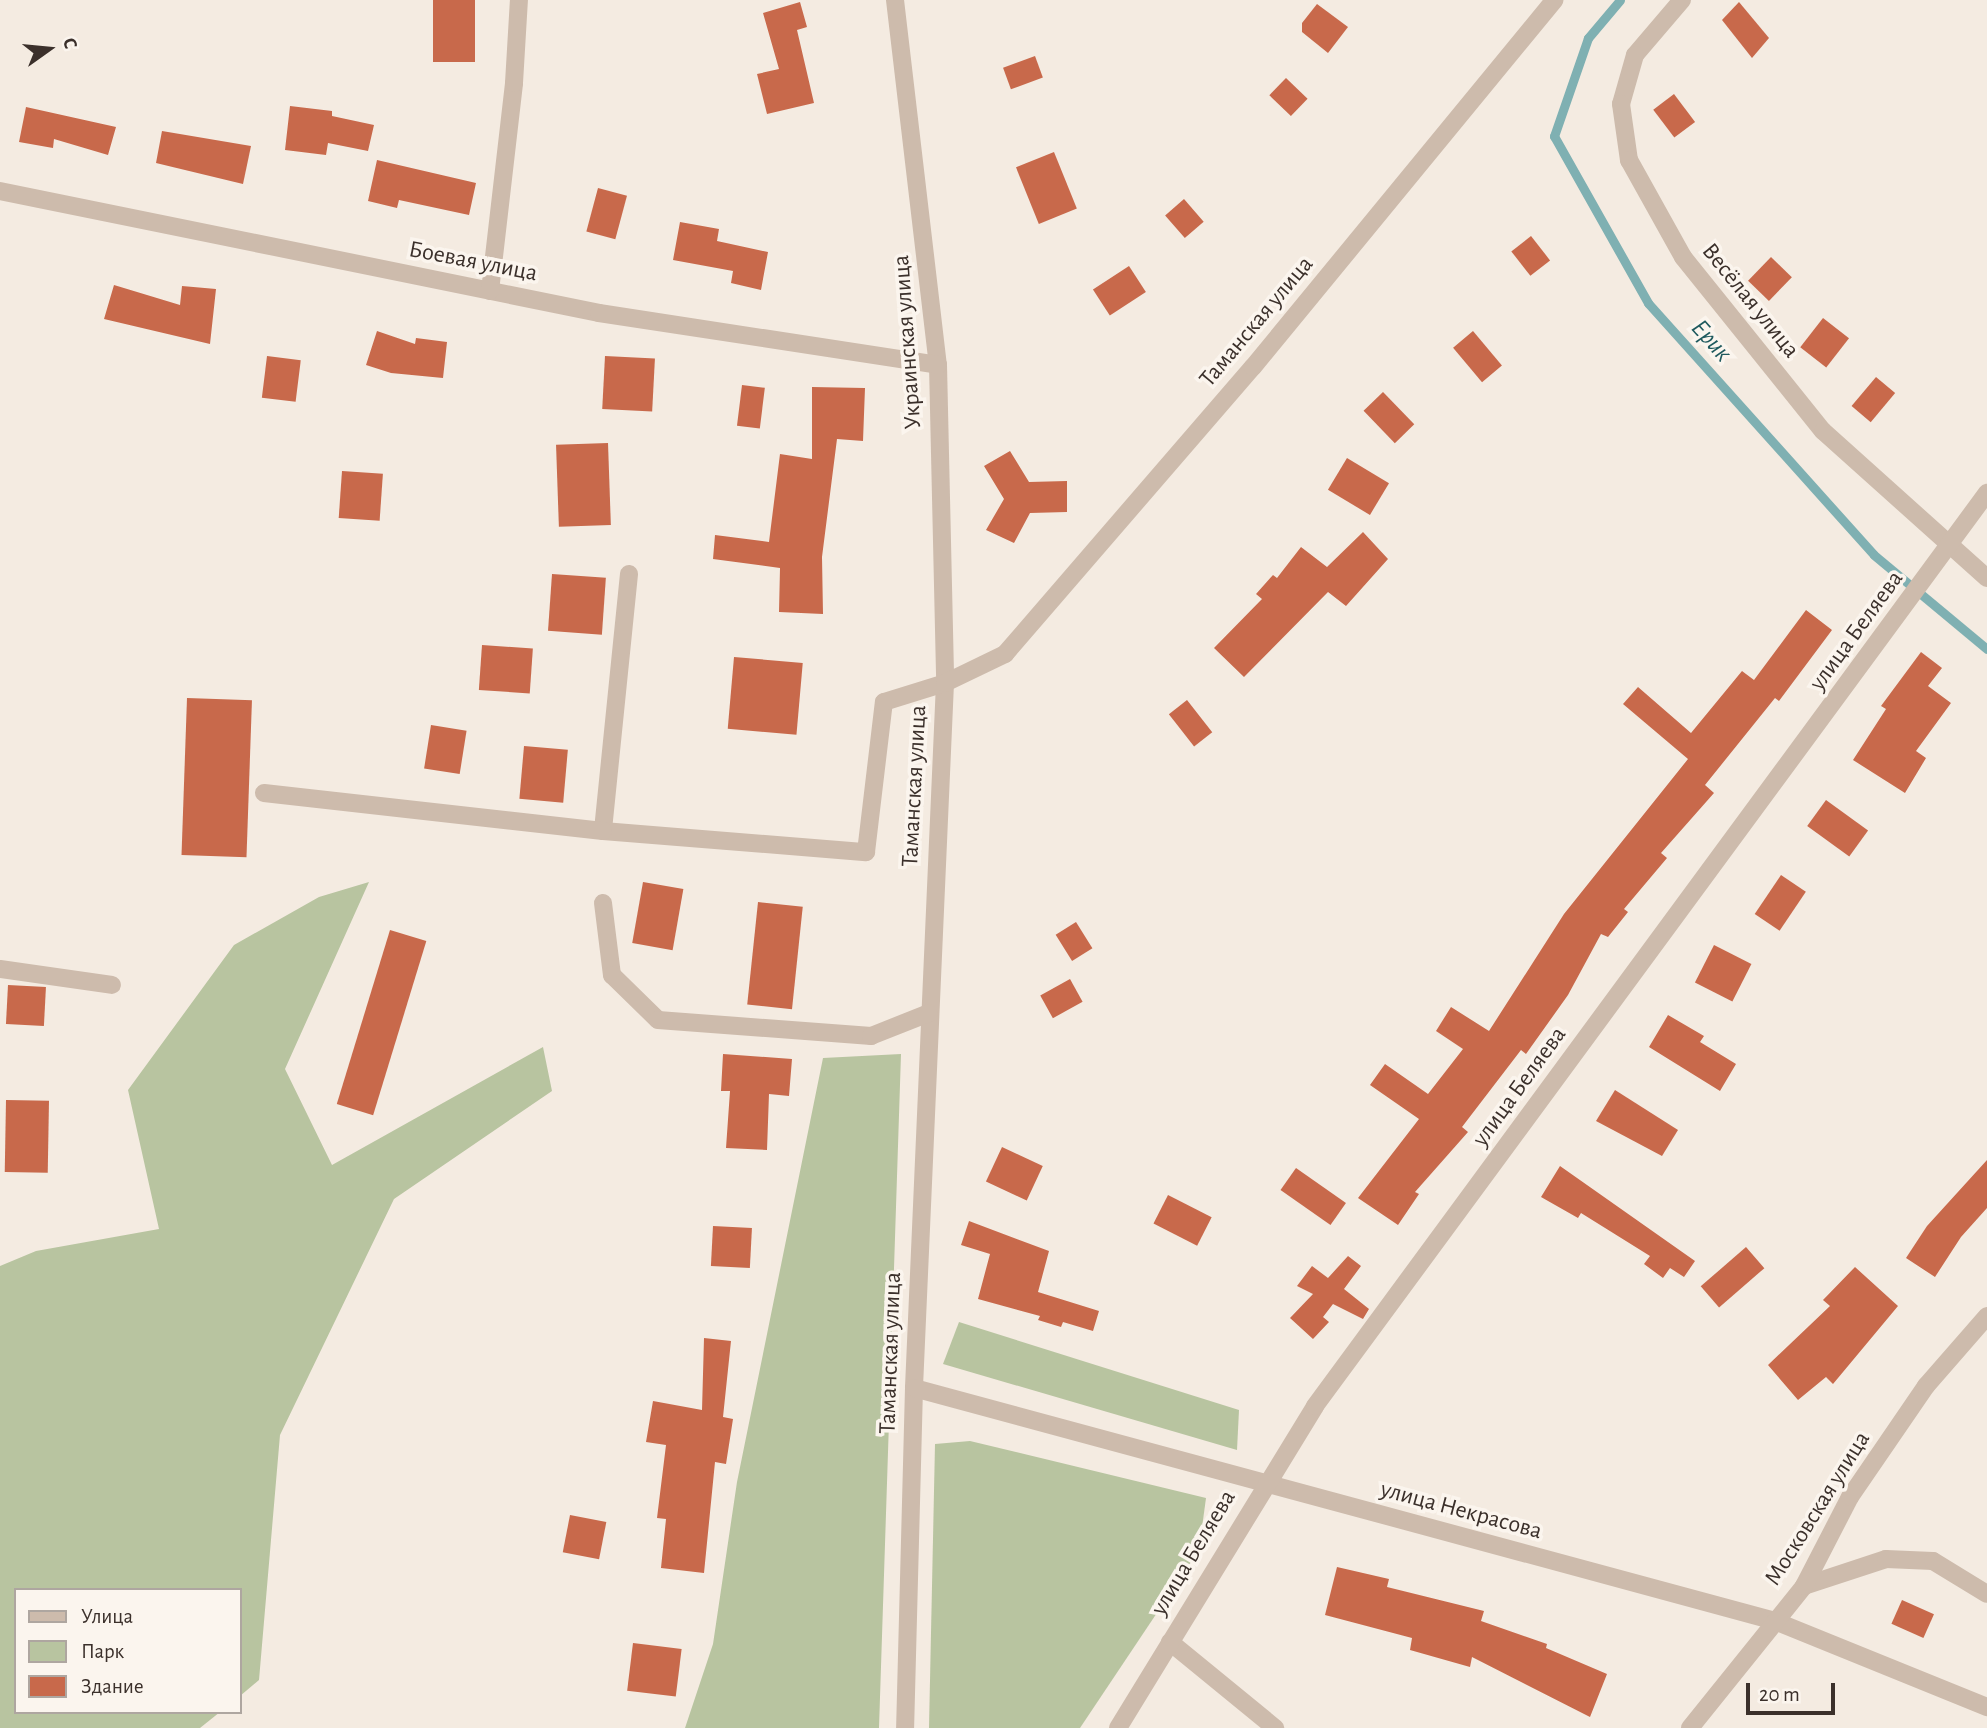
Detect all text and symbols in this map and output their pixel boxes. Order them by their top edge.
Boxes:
north arrow [14,14,84,84]
text: С [59,36,80,51]
street label: Боевая улица [406,235,540,289]
street label: Весёлая улица [1695,238,1805,364]
street label: Таманская улица [1194,251,1320,393]
street label: Украинская улица [888,254,928,430]
water label: Ерик [1684,313,1738,369]
street label: улица Беляева [1804,565,1910,697]
street label: Таманская улица [896,704,934,868]
street label: улица Беляева [1467,1021,1573,1153]
street label: Таманская улица [874,1272,908,1434]
street label: Московская улица [1759,1427,1877,1591]
street label: улица Некрасова [1377,1476,1545,1546]
street label: улица Беляева [1145,1485,1243,1621]
legend [14,1588,242,1714]
text: Улица [81,1606,133,1627]
text: Парк [81,1641,124,1662]
scale bar [1749,1668,1838,1712]
text: Здание [81,1676,144,1697]
text: 20 m [1759,1684,1800,1705]

